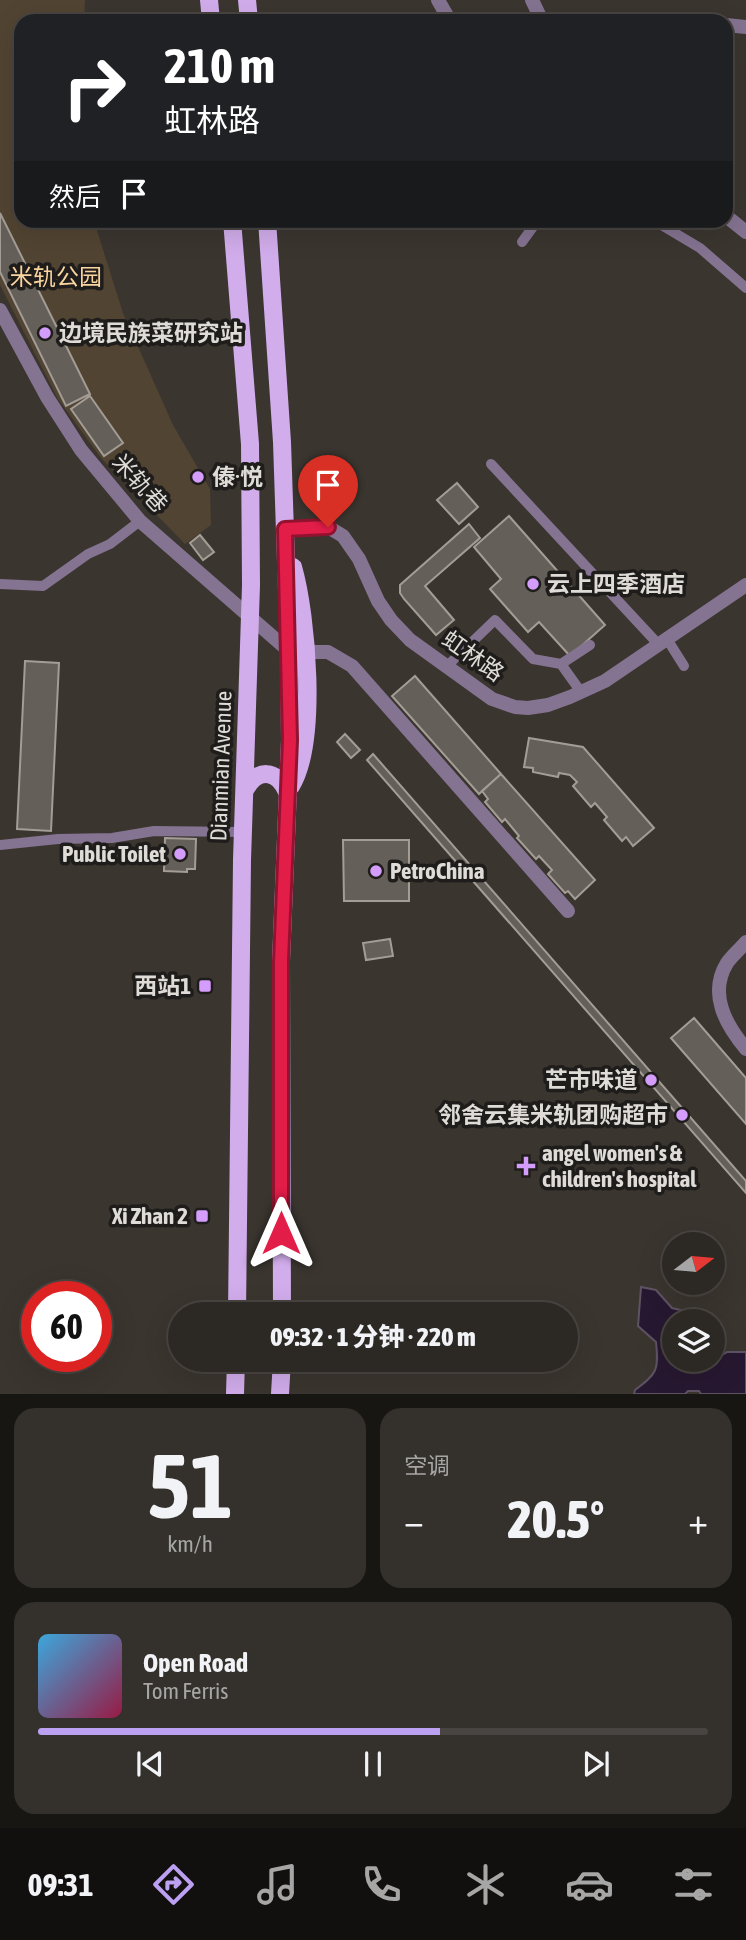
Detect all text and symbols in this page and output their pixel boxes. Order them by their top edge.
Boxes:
text: 210 m [164,37,275,93]
icon: right [49,42,140,133]
text: 虹林路 [164,102,260,139]
icon: arrive [115,175,153,213]
text: 然后 [49,182,101,212]
park label: 米轨公园 [10,264,102,290]
place label: 边境民族菜研究站 [59,320,243,346]
marker: 边境民族菜研究站 [37,325,53,341]
street label: 米轨巷 [107,449,173,517]
pin [298,455,358,527]
place label: 傣·悦 [212,464,263,490]
icon: arrive [309,466,347,504]
marker: 傣·悦 [190,469,206,485]
place label: 云上四季酒店 [547,571,685,597]
marker: 云上四季酒店 [525,576,541,592]
street label: 虹林路 [437,626,509,686]
street label: Dianmian Avenue [205,690,237,842]
place label: Public Toilet [62,841,166,867]
marker: Public Toilet [172,846,188,862]
place label: PetroChina [390,858,485,884]
marker: PetroChina [368,863,384,879]
place label: 西站1 [134,973,191,999]
marker: 西站1 [197,978,213,994]
place label: 芒市味道 [545,1067,637,1093]
marker: 芒市味道 [643,1072,659,1088]
place label: 邻舍云集米轨团购超市 [438,1102,668,1128]
marker: 邻舍云集米轨团购超市 [674,1107,690,1123]
place label: angel women's & children's hospital [542,1140,697,1192]
marker: angel women's & children's hospital [516,1156,536,1176]
position arrow [244,1196,318,1270]
place label: Xi Zhan 2 [111,1203,188,1229]
marker: Xi Zhan 2 [194,1208,210,1224]
north arrow [662,1232,724,1295]
map controls [662,1232,725,1372]
speed limit sign: 60 [21,1281,112,1372]
button: layers [662,1309,725,1372]
text: 09:32 · 1 分钟 · 220 m [270,1322,476,1352]
text: 51 [147,1433,233,1537]
text: 空调 [404,1453,450,1479]
text: 20.5° [508,1489,604,1549]
text: − [404,1499,424,1542]
text: + [688,1499,708,1542]
text: km/h [167,1531,213,1557]
text: Open Road [143,1648,248,1678]
text: Tom Ferris [143,1678,228,1704]
icon: previous [131,1745,169,1783]
icon: pause [354,1745,392,1783]
icon: next [577,1745,615,1783]
icon: directions [149,1860,198,1909]
icon: music [253,1860,302,1909]
icon: phone [357,1860,406,1909]
icon: climate [461,1860,510,1909]
icon: car [565,1860,614,1909]
icon: filters [669,1860,718,1909]
text: 09:31 [28,1866,93,1903]

